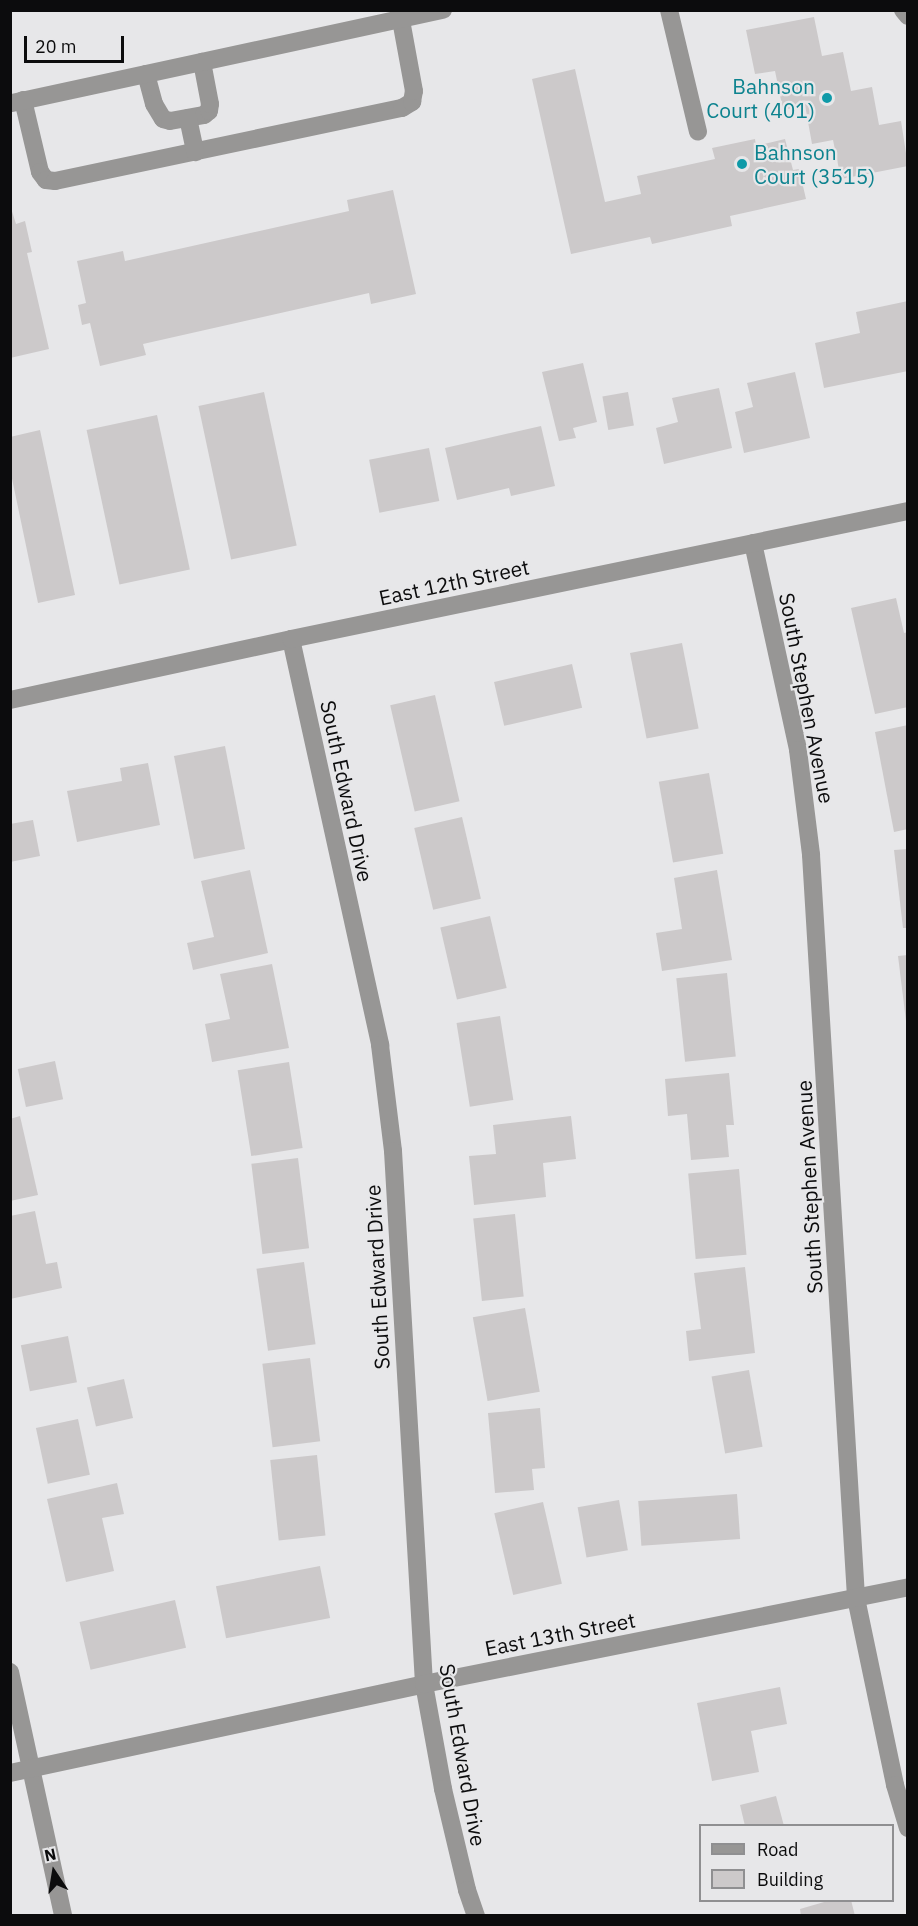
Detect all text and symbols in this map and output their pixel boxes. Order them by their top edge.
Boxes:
scale bar [27,24,128,62]
text: 20 m [35,35,77,58]
place label: Bahnson Court (401) [706,73,815,123]
marker: Bahnson Court (401) [820,91,834,105]
place label: Bahnson Court (3515) [754,139,875,189]
marker: Bahnson Court (3515) [735,157,749,171]
street label: East 12th Street [377,554,531,610]
street label: South Stephen Avenue [774,591,840,805]
street label: South Edward Drive [315,698,379,884]
street label: South Stephen Avenue [791,1080,827,1294]
street label: South Edward Drive [360,1184,394,1370]
street label: East 13th Street [483,1607,637,1661]
street label: South Edward Drive [435,1662,491,1848]
legend [699,1824,894,1902]
text: Road [757,1838,798,1861]
north arrow [24,1842,84,1902]
text: N [43,1843,58,1865]
text: Building [757,1868,823,1891]

